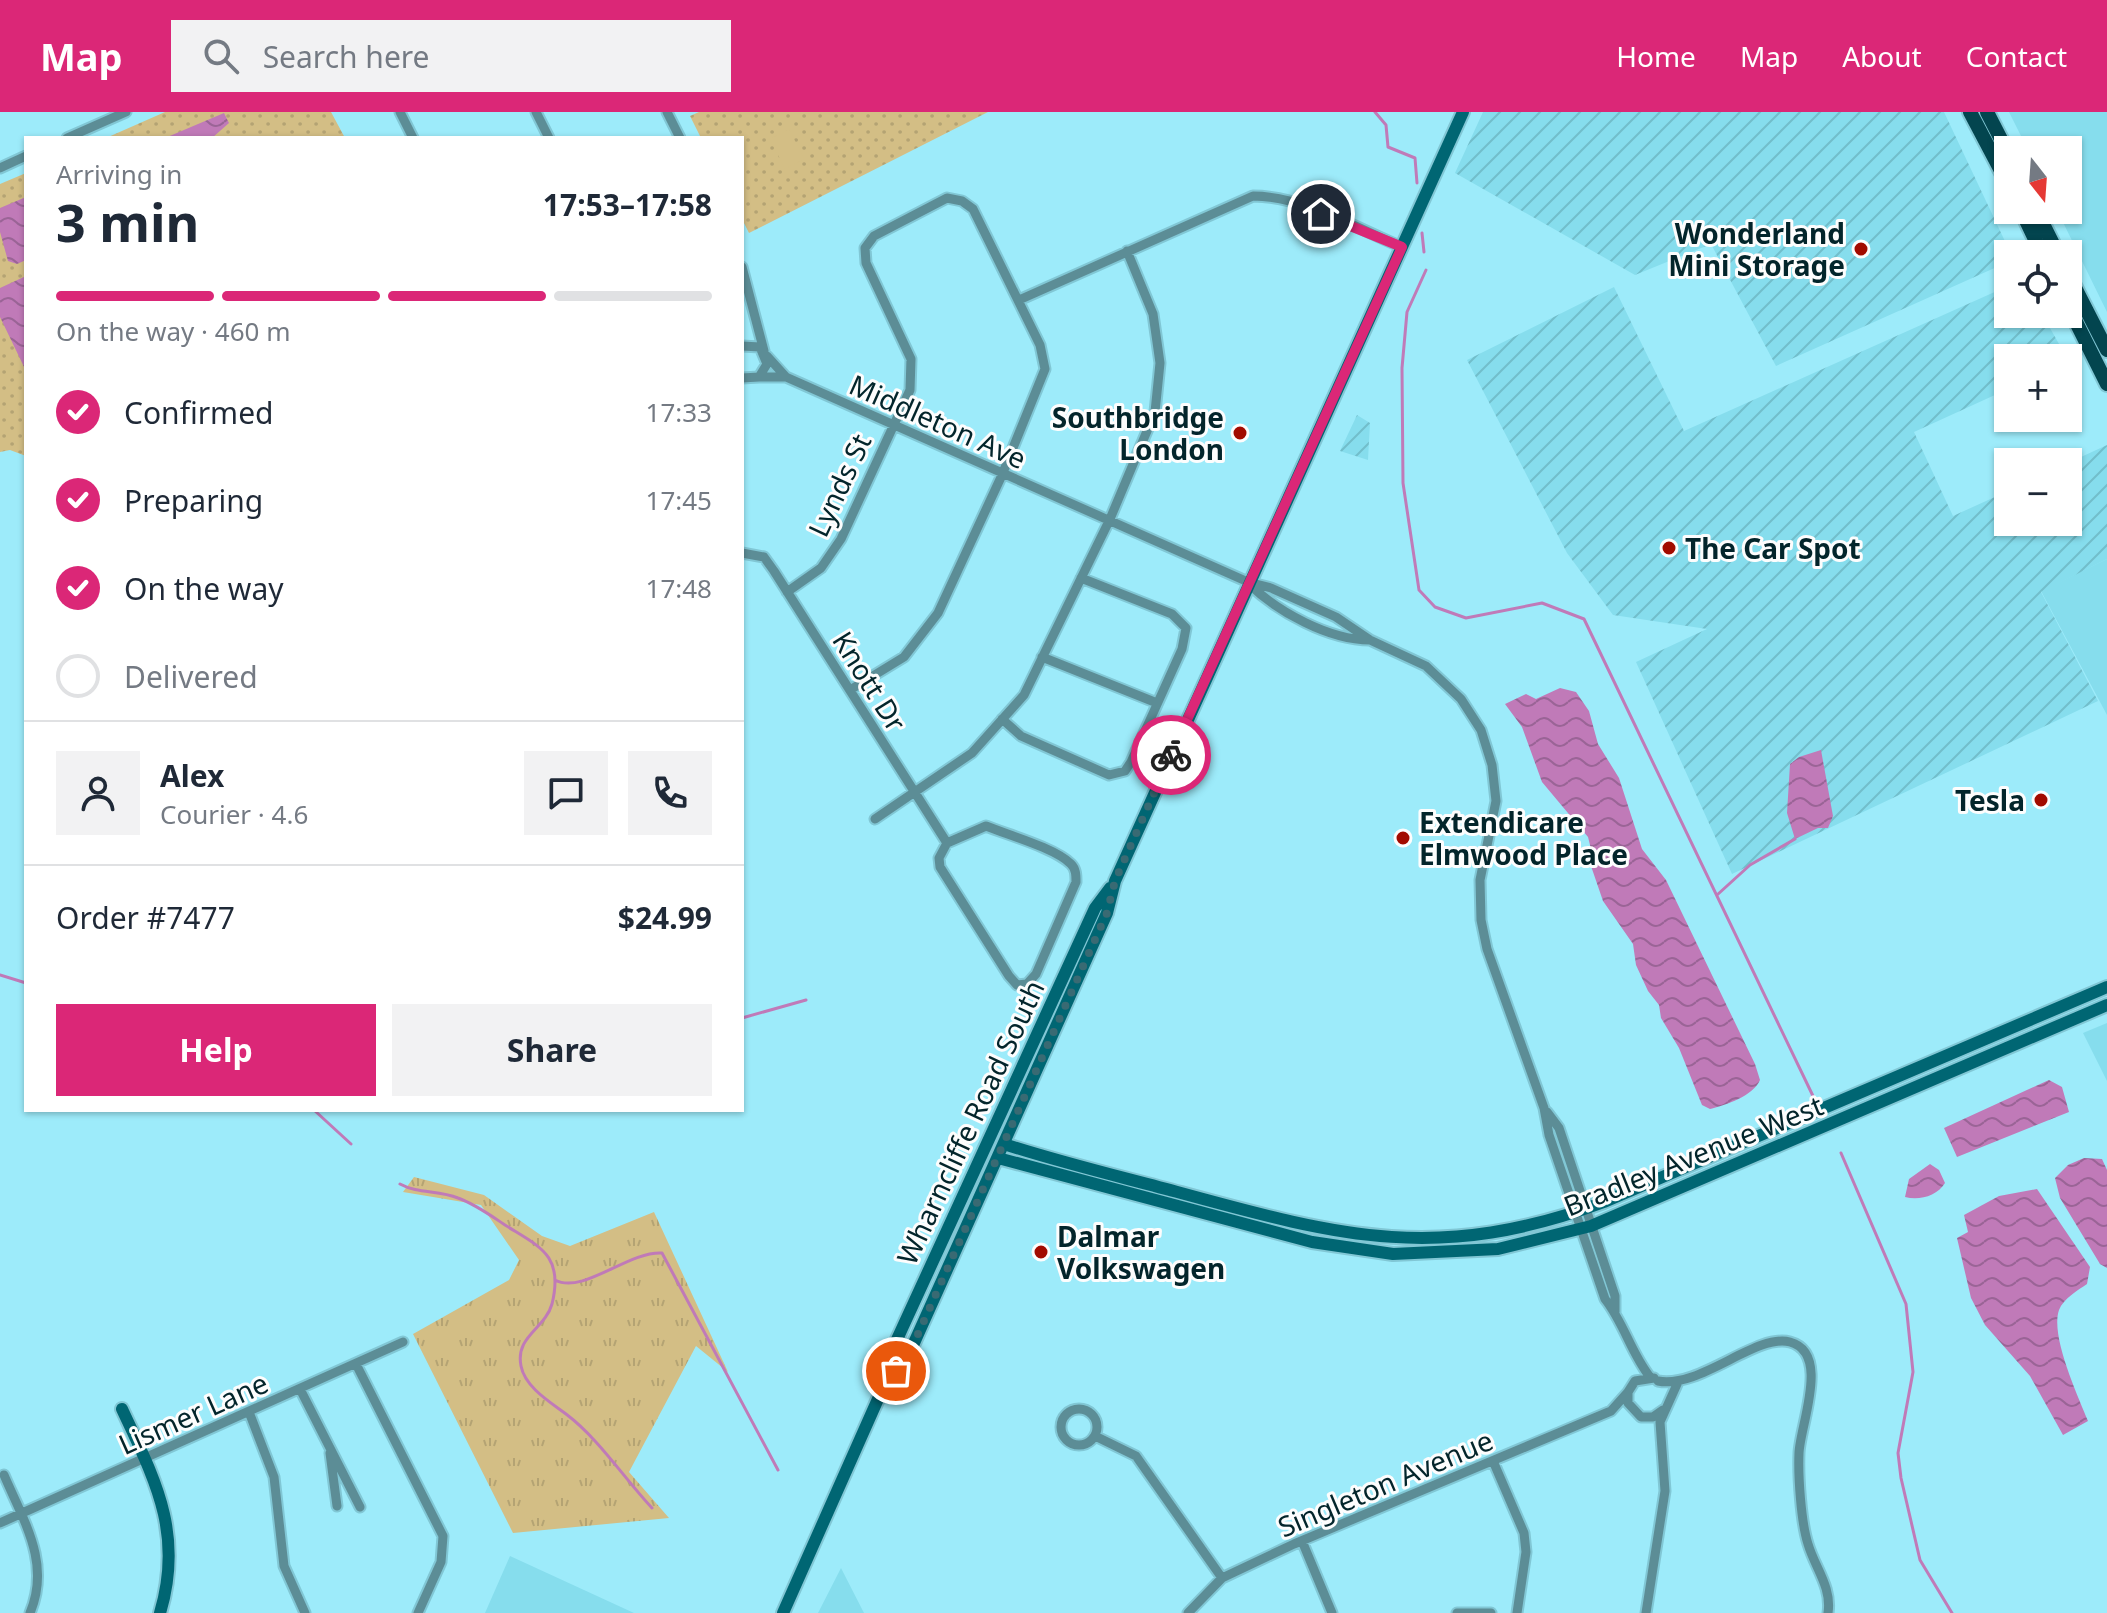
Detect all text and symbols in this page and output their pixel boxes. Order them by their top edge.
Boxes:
search box [171,20,731,92]
text: Map [40,30,123,82]
icon: search [199,34,243,78]
text: Search here [263,36,430,77]
text: Home [1616,37,1696,75]
text: Map [1740,37,1798,75]
text: About [1842,37,1922,75]
text: Contact [1966,37,2067,75]
north arrow [1994,136,2082,224]
map controls [1994,136,2082,536]
text: Arriving in [56,156,182,192]
pin [1287,180,1355,248]
text: 17:53–17:58 [543,184,712,225]
text: 3 min [56,186,199,257]
icon: home [1299,192,1343,236]
place label: Wonderland Mini Storage [1668,214,1845,284]
marker: Wonderland Mini Storage [1852,240,1870,258]
button: locate [1994,240,2082,328]
text: On the way · 460 m [56,313,290,349]
button: + [1994,344,2082,432]
street label: Middleton Ave [844,365,1032,477]
icon: check [56,390,100,434]
text: Confirmed [124,392,274,433]
text: 17:33 [646,394,712,430]
place label: Southbridge London [1052,398,1224,468]
marker: Southbridge London [1231,424,1249,442]
street label: Lynds St [799,427,879,543]
button: − [1994,448,2082,536]
icon: check [56,478,100,522]
text: Preparing [124,480,263,521]
text: 17:45 [646,482,712,518]
place label: The Car Spot [1685,529,1861,567]
marker: The Car Spot [1660,539,1678,557]
icon: check [56,566,100,610]
text: On the way [124,568,284,609]
text: 17:48 [646,570,712,606]
street label: Knott Dr [824,624,916,739]
text: Delivered [124,656,258,697]
courier [1131,715,1211,795]
icon: bike [1149,733,1193,777]
button: person [56,751,140,835]
button: chat [524,751,608,835]
button: phone [628,751,712,835]
text: Alex [160,755,224,796]
place label: Tesla [1955,781,2025,819]
marker: Tesla [2032,791,2050,809]
text: Courier · 4.6 [160,796,308,832]
place label: Extendicare Elmwood Place [1419,803,1628,873]
marker: Extendicare Elmwood Place [1394,829,1412,847]
text: Order #7477 [56,897,235,938]
text: $24.99 [618,897,712,938]
street label: Wharncliffe Road South [887,974,1053,1270]
button: Help [56,1004,376,1096]
button: Share [392,1004,712,1096]
street label: Bradley Avenue West [1558,1086,1828,1224]
place label: Dalmar Volkswagen [1057,1217,1225,1287]
marker: Dalmar Volkswagen [1032,1243,1050,1261]
pin [862,1337,930,1405]
icon: bag [874,1349,918,1393]
street label: Lismer Lane [112,1363,274,1463]
street label: Singleton Avenue [1272,1421,1498,1545]

